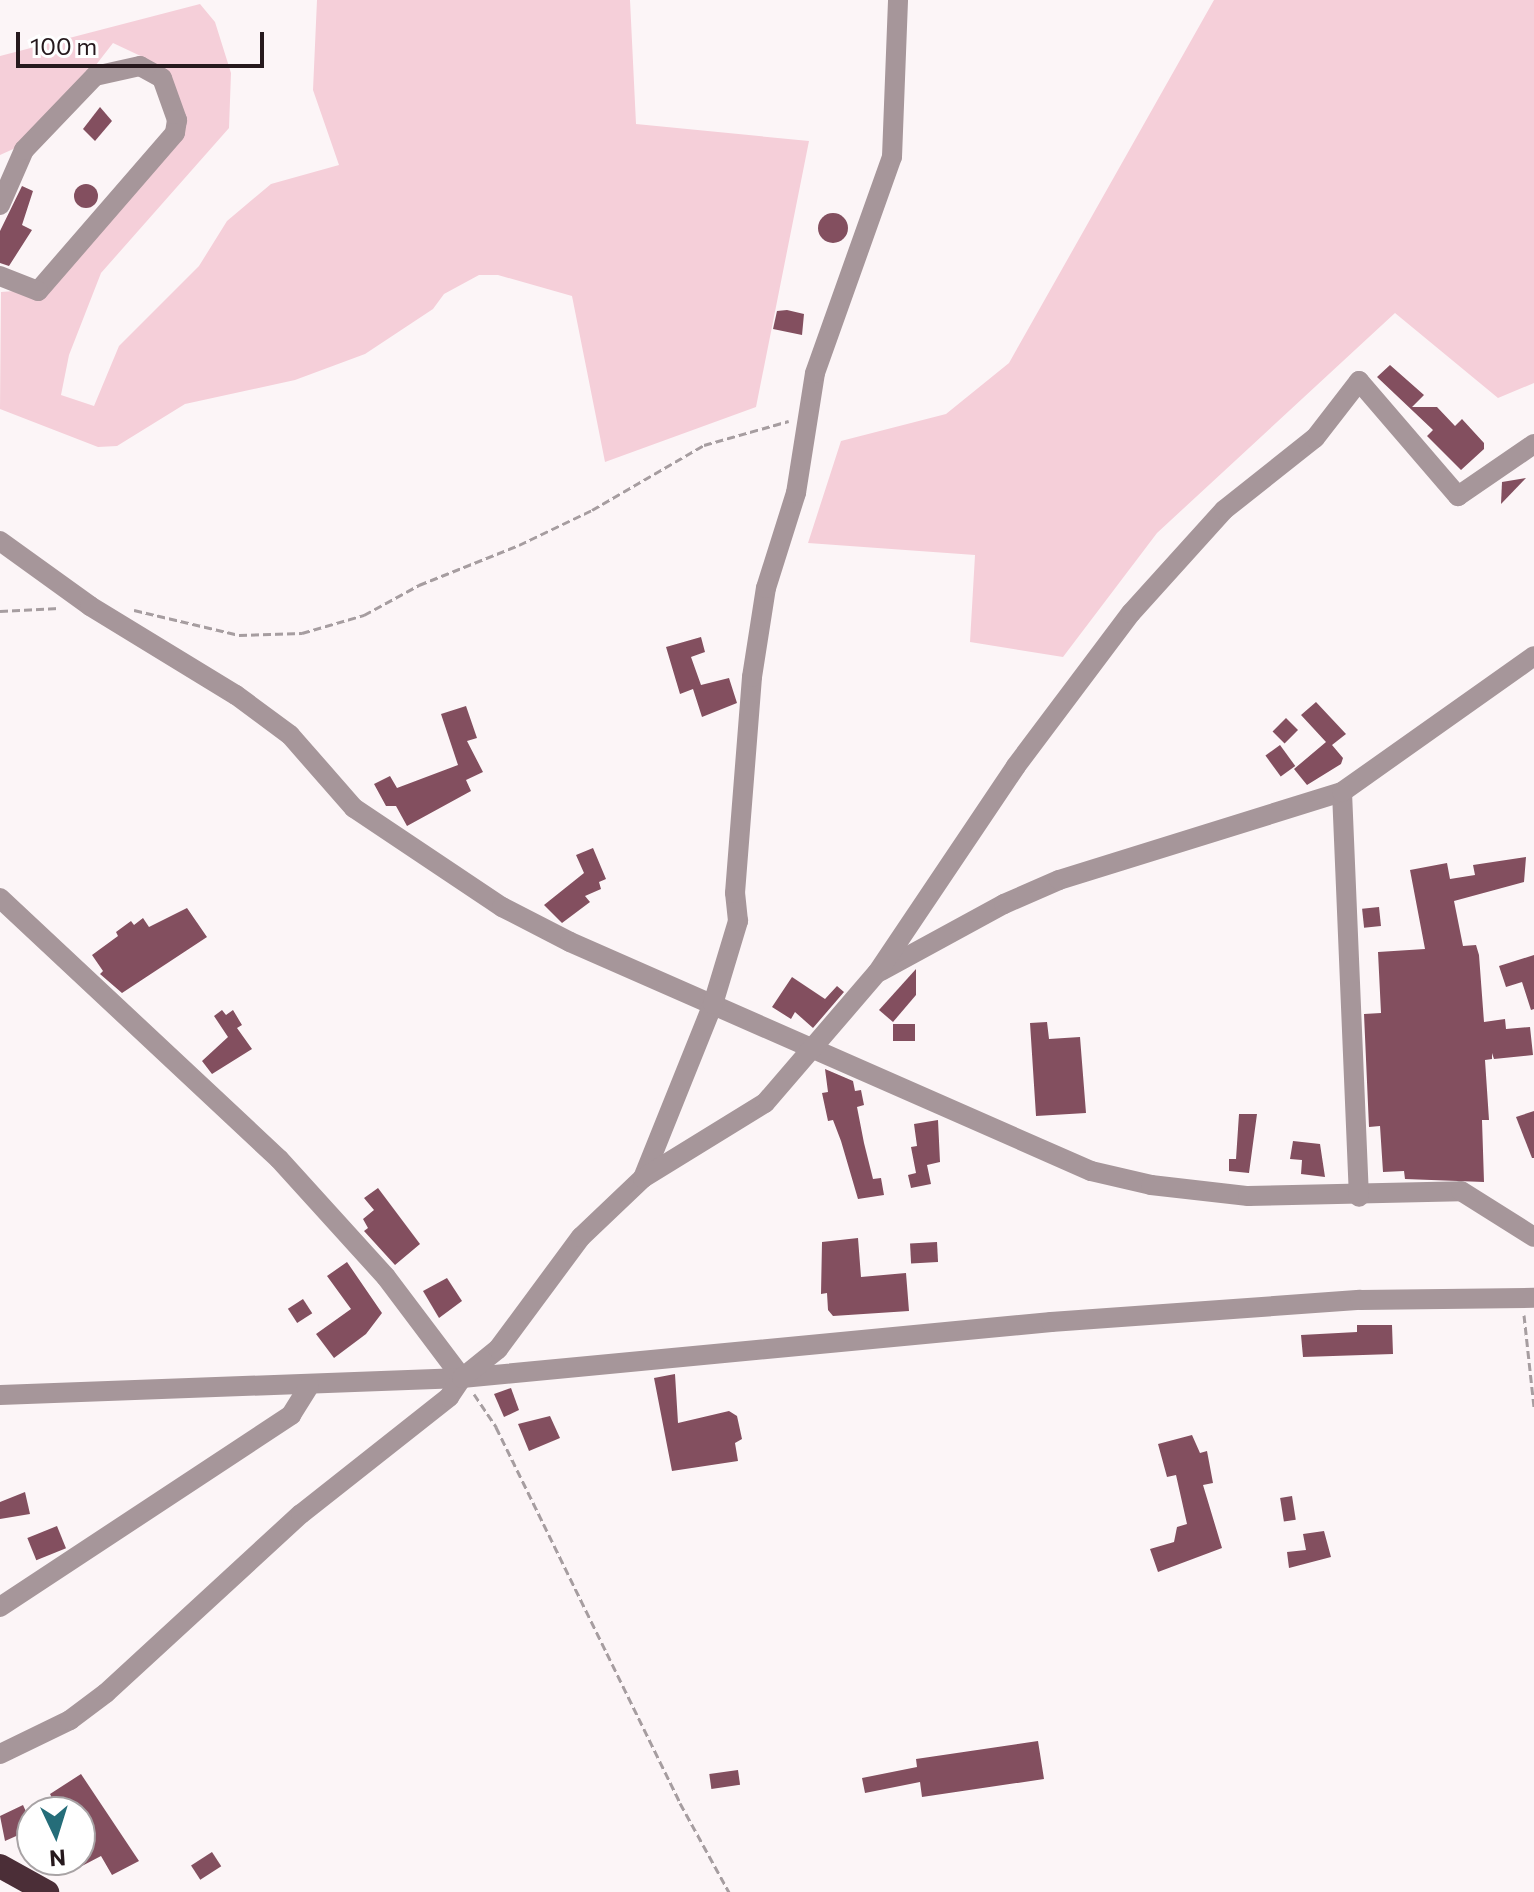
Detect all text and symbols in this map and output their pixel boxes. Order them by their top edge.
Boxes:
scale bar [20,16,268,66]
text: 100 m [30,31,97,60]
north arrow [16,1796,96,1876]
text: N [48,1844,67,1872]

